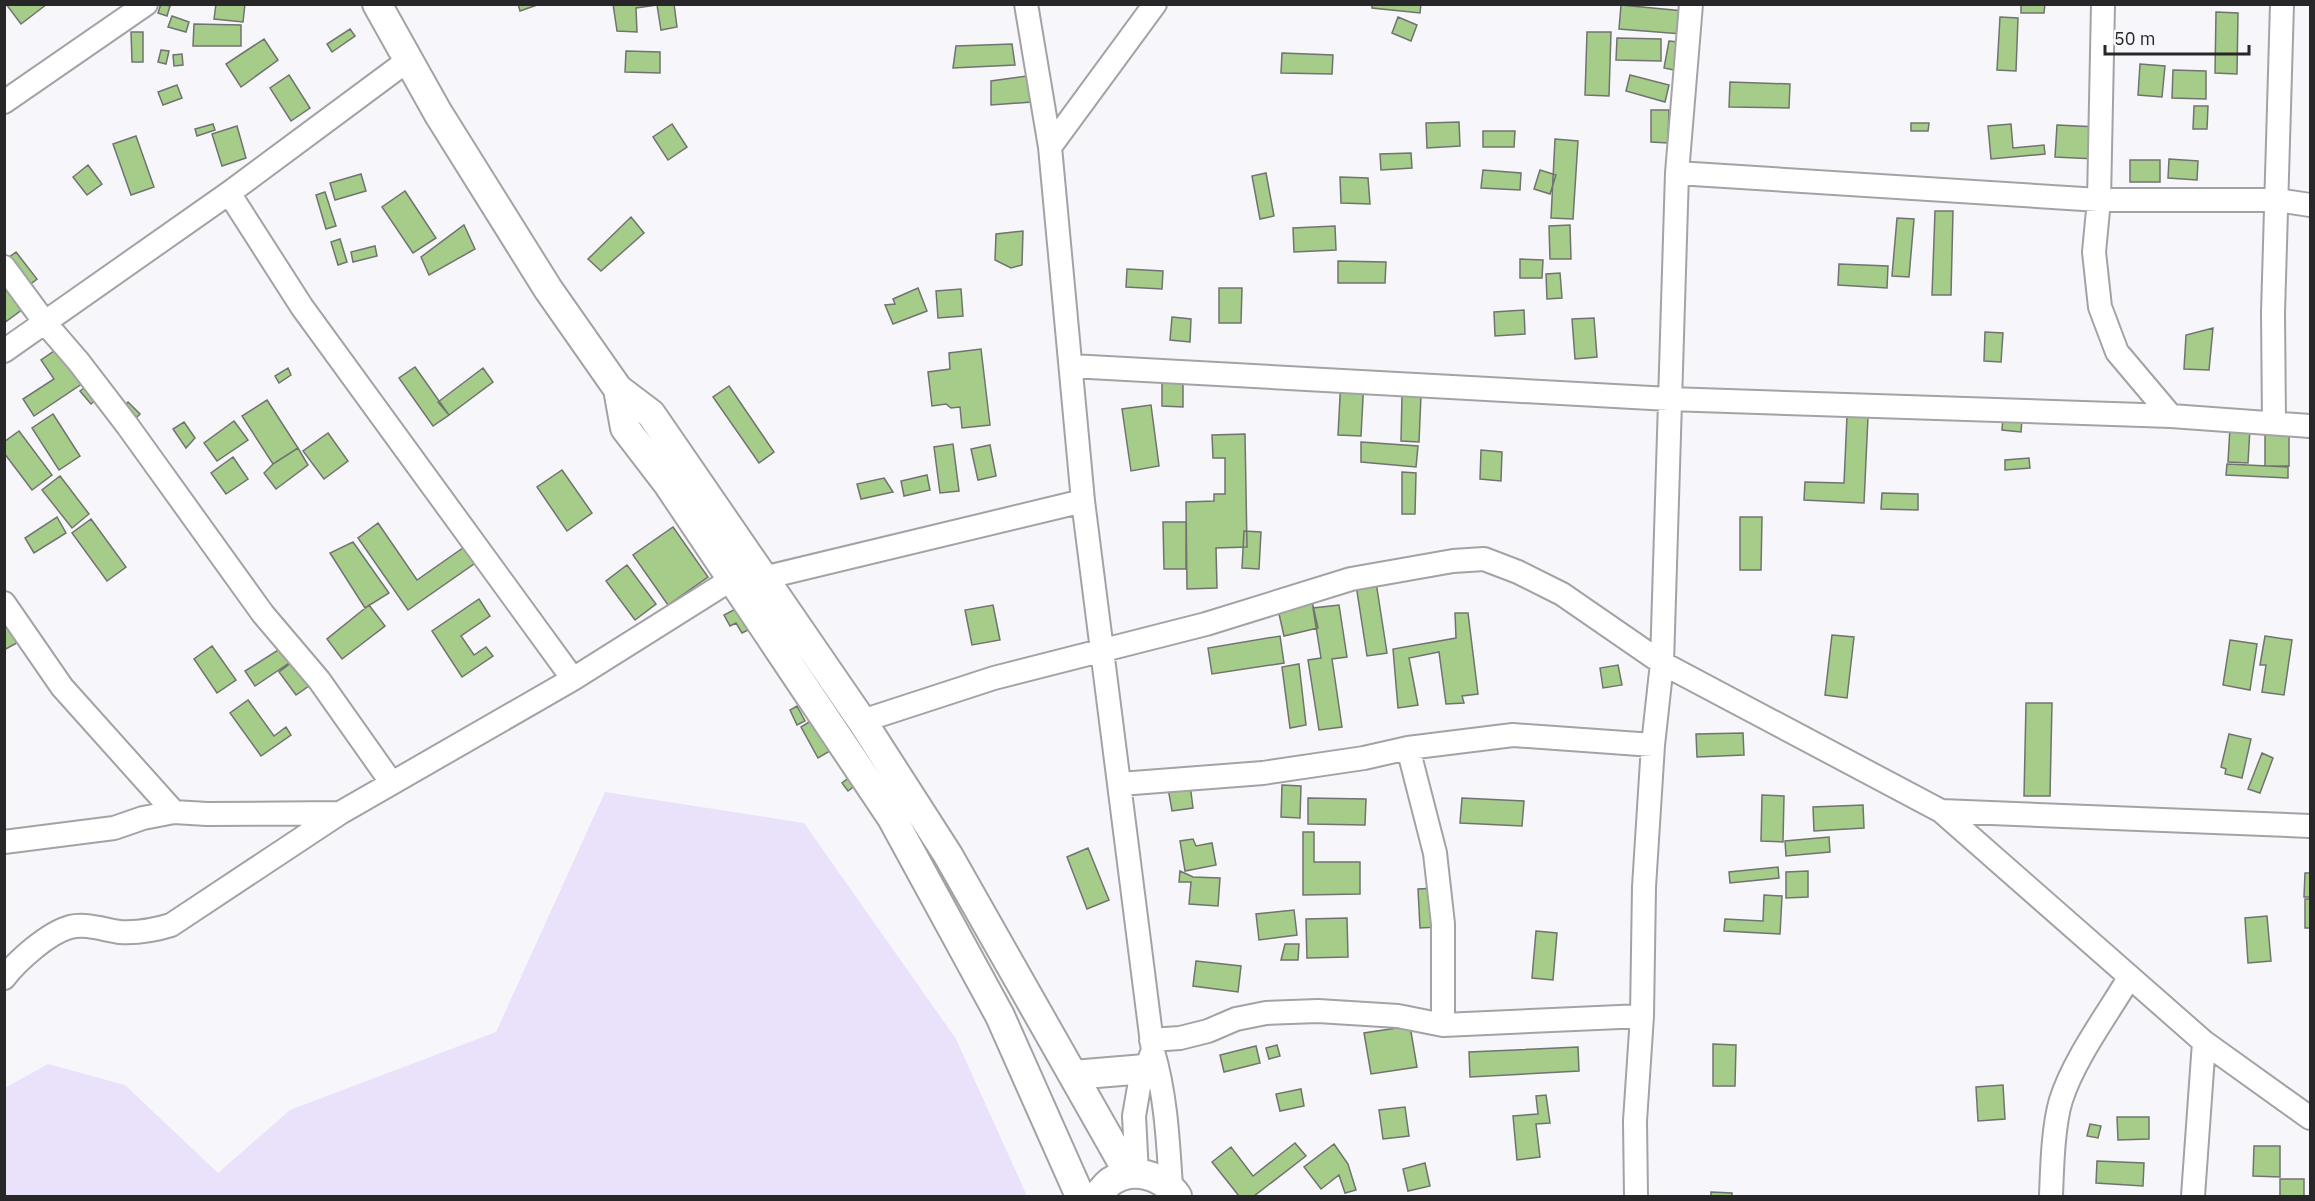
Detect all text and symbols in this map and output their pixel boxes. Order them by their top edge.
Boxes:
scale bar [2105,18,2249,56]
text: 50 m [2114,27,2156,50]

